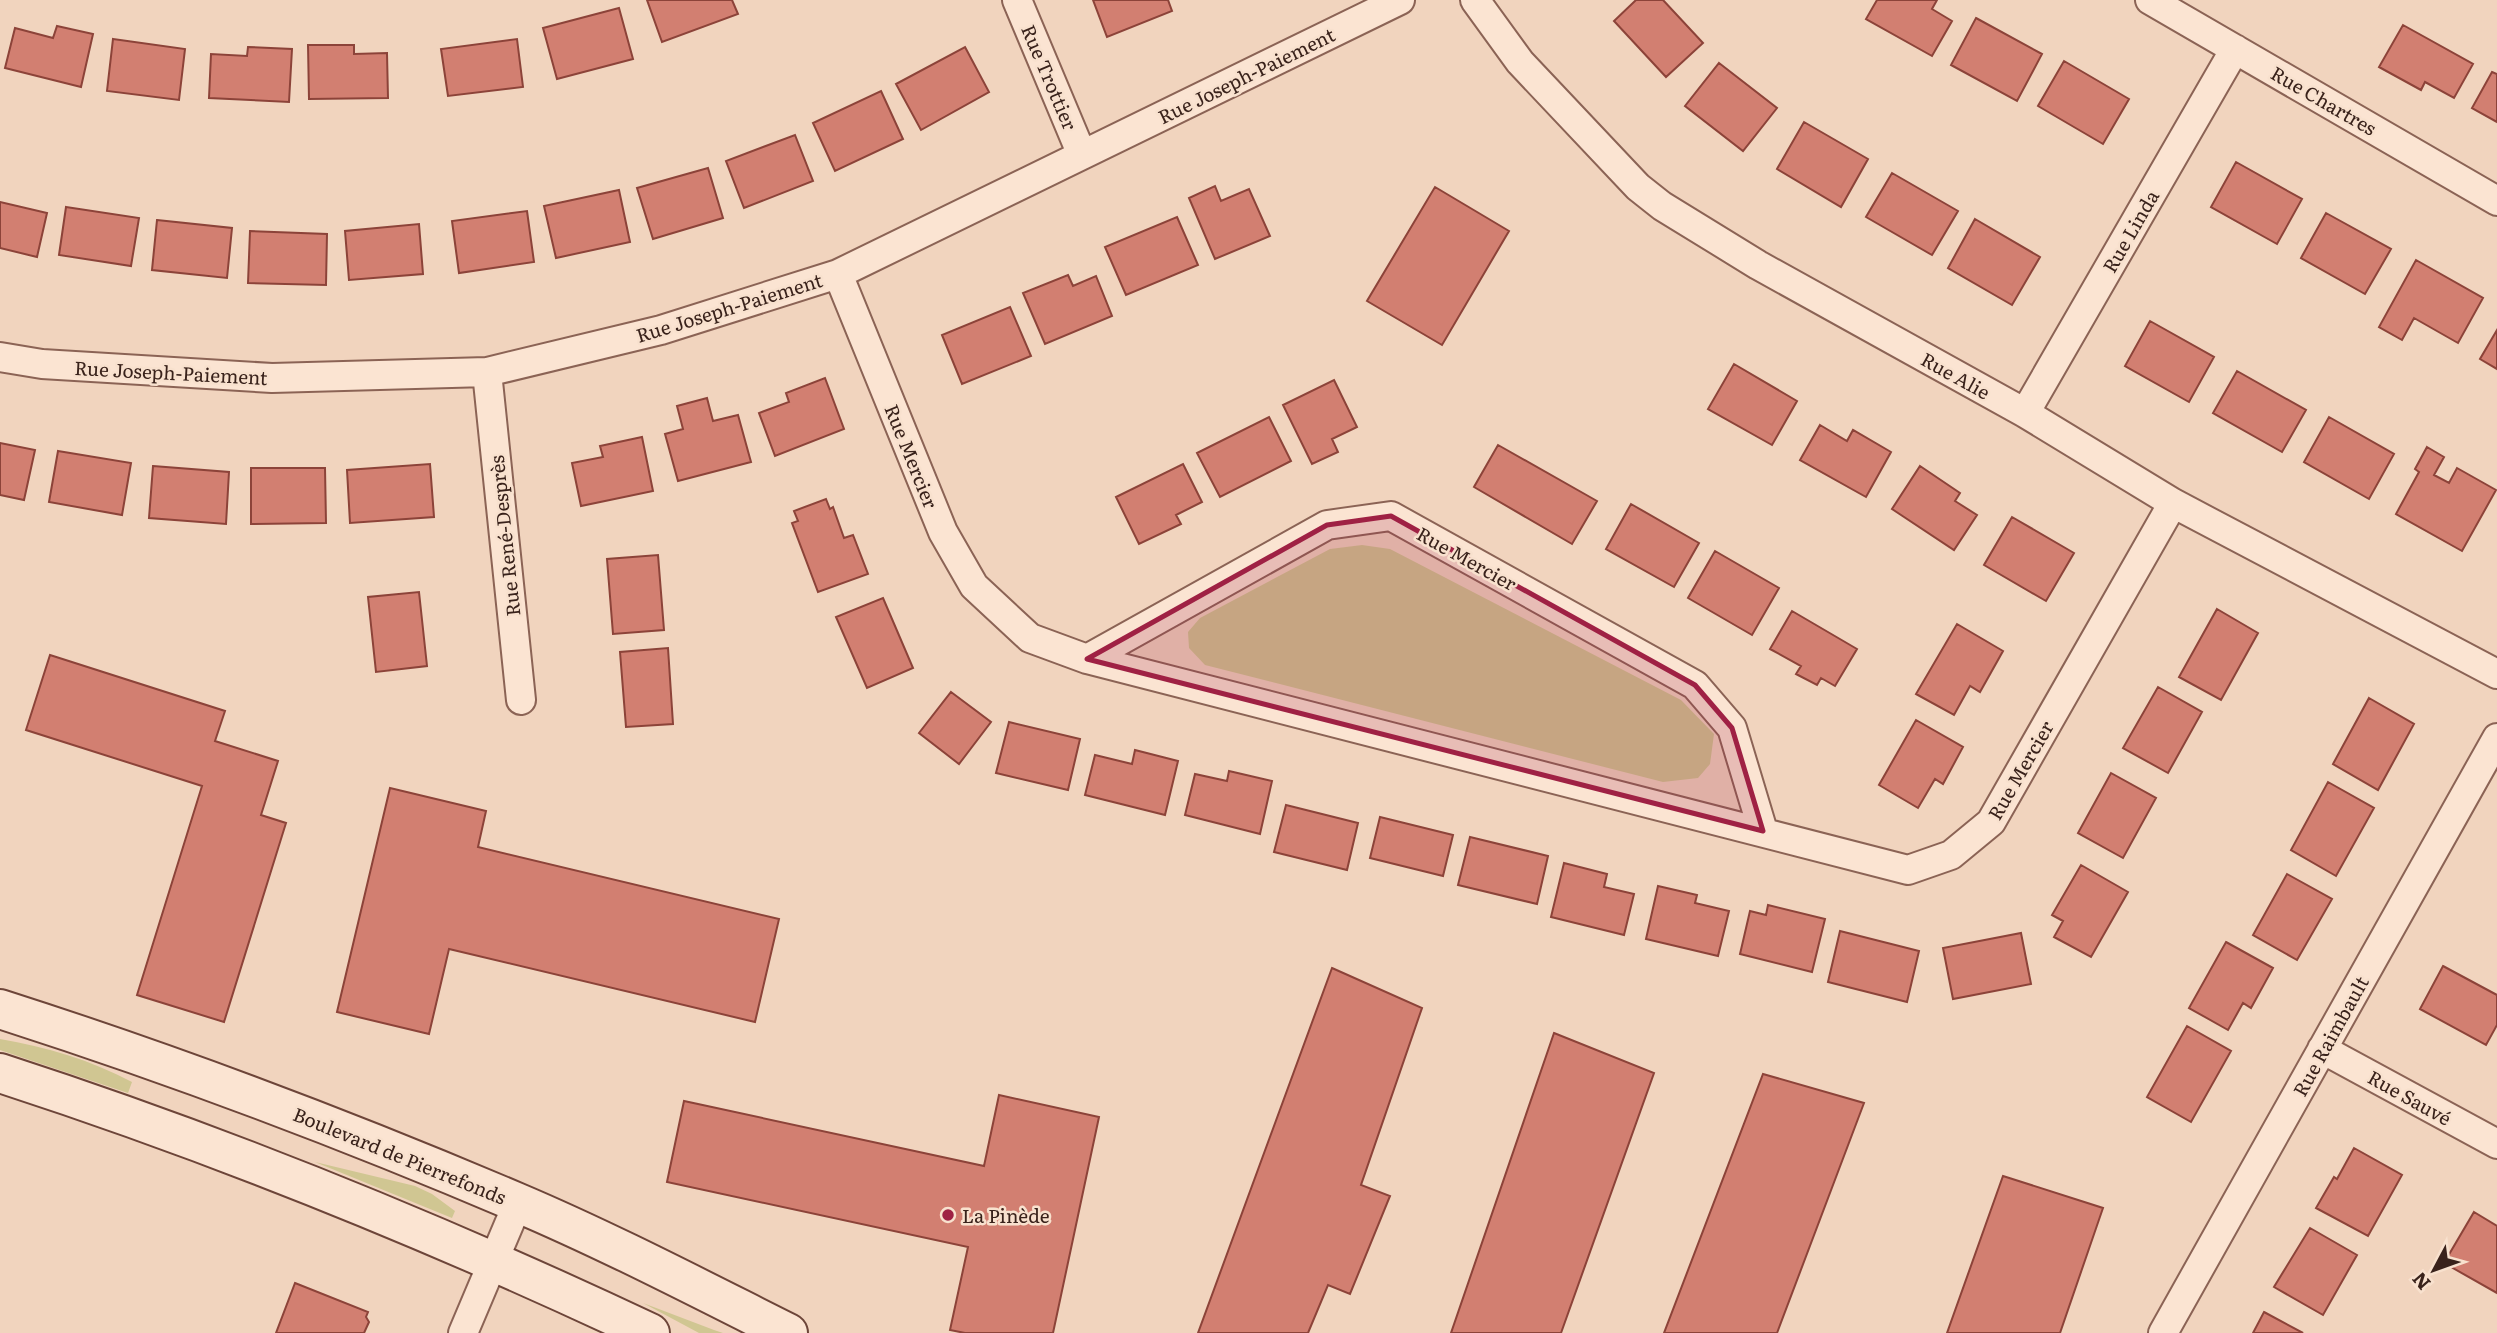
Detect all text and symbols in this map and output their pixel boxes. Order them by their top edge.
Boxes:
street label: Rue Trottier [1015,20,1085,134]
street label: Rue Joseph-Paiement [1153,20,1339,130]
street label: Rue Chartres [2266,58,2382,142]
street label: Rue Linda [2095,184,2165,278]
street label: Rue Joseph-Paiement [632,265,826,349]
street label: Rue Alie [1916,345,1996,406]
street label: Rue Joseph-Paiement [74,353,269,391]
street label: Rue Mercier [878,400,946,512]
street label: Rue René-Desprès [482,454,526,618]
street label: Rue Mercier [1412,519,1522,597]
street label: Rue Mercier [1980,715,2060,825]
street label: Rue Raimbault [2285,970,2375,1101]
street label: Rue Sauvé [2363,1063,2457,1132]
street label: Boulevard de Pierrefonds [289,1099,511,1211]
place label: La Pinède [962,1201,1050,1229]
marker: La Pinède [940,1207,956,1223]
north arrow [2399,1235,2469,1305]
text: N [2405,1267,2436,1297]

